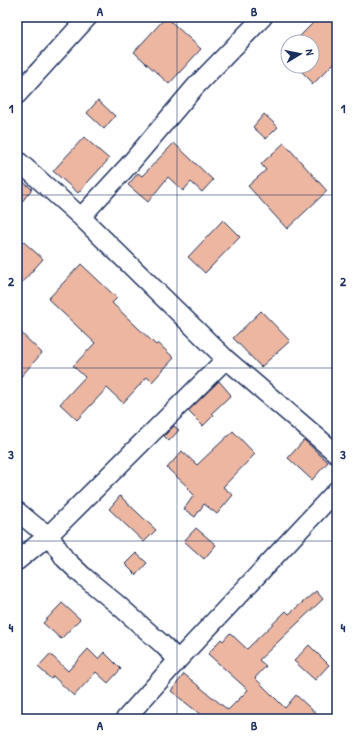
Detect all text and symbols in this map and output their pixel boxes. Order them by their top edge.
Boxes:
text: A [97,2,104,20]
text: B [251,2,258,20]
north arrow [280,34,320,74]
text: N [302,48,317,57]
text: 1 [9,99,14,117]
text: 1 [341,99,346,117]
text: 2 [8,272,15,290]
text: 2 [340,272,347,290]
text: 3 [8,445,14,463]
text: 3 [340,445,346,463]
text: 4 [9,618,14,636]
text: 4 [341,618,346,636]
text: A [97,716,104,734]
text: B [251,716,258,734]

